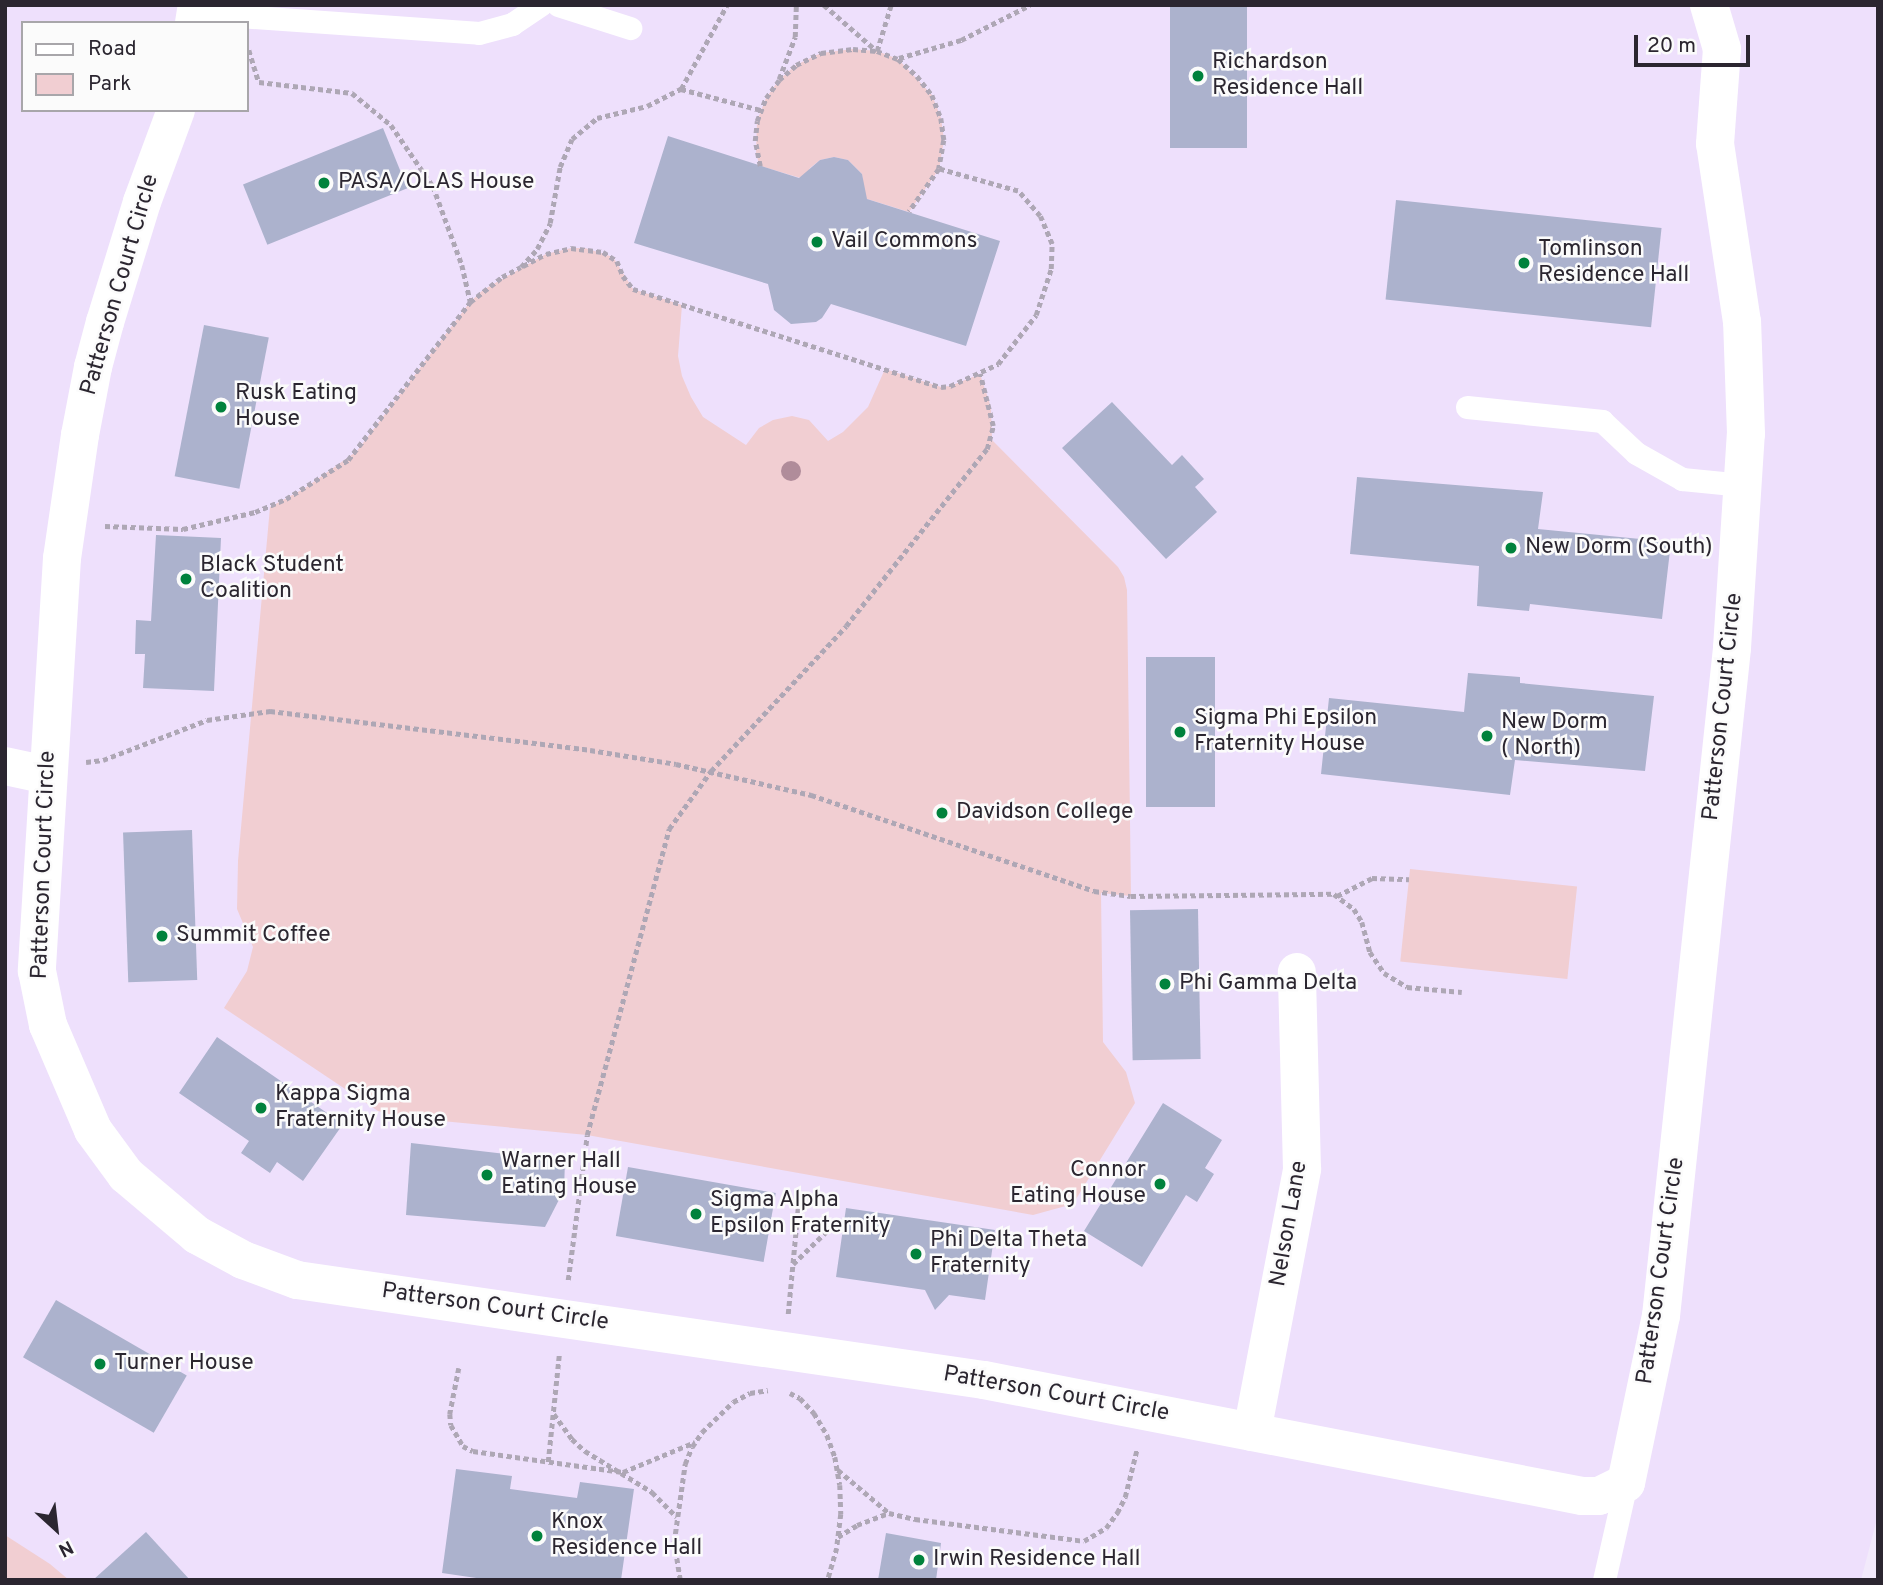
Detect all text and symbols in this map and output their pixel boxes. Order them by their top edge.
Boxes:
legend [21,21,248,112]
scale bar [1638,21,1754,65]
text: 20 m [1647,33,1696,60]
text: Road [88,36,137,63]
place label: Richardson Residence Hall [1212,49,1363,103]
marker: Richardson Residence Hall [1190,68,1206,84]
text: Park [88,71,131,98]
place label: PASA/OLAS House [338,169,534,197]
street label: Patterson Court Circle [76,171,166,399]
marker: PASA/OLAS House [316,175,332,191]
place label: Vail Commons [831,228,978,256]
marker: Vail Commons [809,234,825,250]
place label: Tomlinson Residence Hall [1538,236,1689,290]
marker: Tomlinson Residence Hall [1516,255,1532,271]
place label: Rusk Eating House [235,380,357,434]
marker: Rusk Eating House [213,399,229,415]
place label: New Dorm (South) [1525,534,1713,562]
marker: New Dorm (South) [1503,540,1519,556]
place label: Black Student Coalition [200,552,344,606]
marker: Black Student Coalition [178,571,194,587]
street label: Patterson Court Circle [1698,592,1750,822]
place label: Sigma Phi Epsilon Fraternity House [1194,705,1377,759]
place label: New Dorm ( North) [1501,709,1608,763]
marker: Sigma Phi Epsilon Fraternity House [1172,724,1188,740]
marker: New Dorm ( North) [1479,728,1495,744]
street label: Patterson Court Circle [27,750,63,980]
place label: Davidson College [956,799,1133,827]
marker: Davidson College [934,805,950,821]
place label: Summit Coffee [176,922,331,950]
marker: Summit Coffee [154,928,170,944]
place label: Phi Gamma Delta [1179,970,1357,998]
marker: Phi Gamma Delta [1157,976,1173,992]
place label: Kappa Sigma Fraternity House [275,1081,446,1135]
marker: Kappa Sigma Fraternity House [253,1100,269,1116]
place label: Warner Hall Eating House [501,1148,637,1202]
street label: Patterson Court Circle [1632,1156,1692,1386]
place label: Connor Eating House [1010,1157,1146,1211]
street label: Nelson Lane [1265,1159,1315,1289]
marker: Warner Hall Eating House [479,1167,495,1183]
marker: Connor Eating House [1152,1176,1168,1192]
place label: Sigma Alpha Epsilon Fraternity [710,1187,891,1241]
marker: Sigma Alpha Epsilon Fraternity [688,1206,704,1222]
place label: Phi Delta Theta Fraternity [930,1227,1088,1281]
marker: Phi Delta Theta Fraternity [908,1246,924,1262]
street label: Patterson Court Circle [380,1278,610,1338]
place label: Turner House [114,1350,254,1378]
marker: Turner House [92,1356,108,1372]
street label: Patterson Court Circle [941,1362,1171,1428]
north arrow [21,1494,91,1564]
place label: Knox Residence Hall [551,1509,702,1563]
marker: Knox Residence Hall [529,1528,545,1544]
text: N [54,1534,77,1562]
place label: Irwin Residence Hall [933,1546,1140,1574]
marker: Irwin Residence Hall [911,1552,927,1568]

